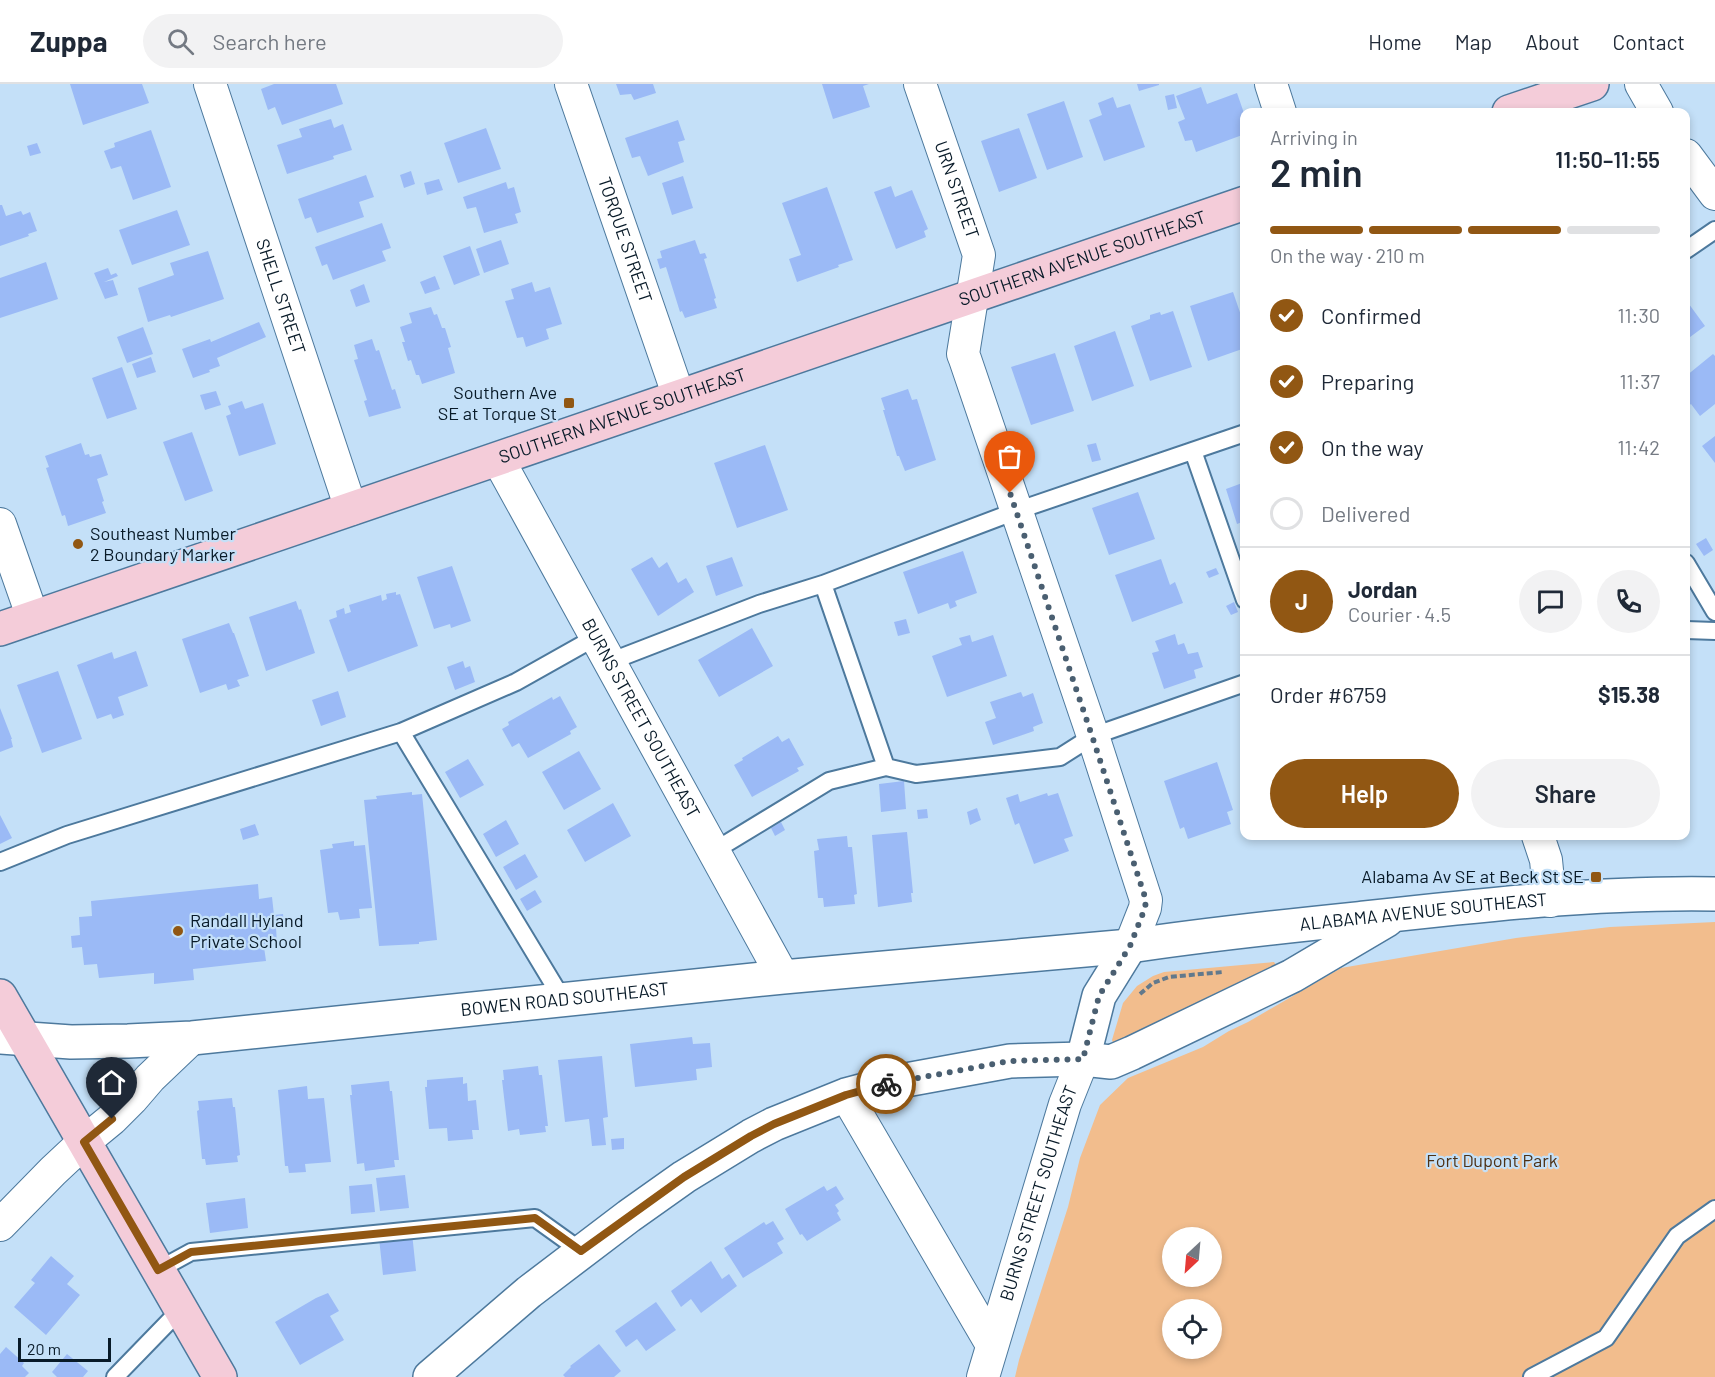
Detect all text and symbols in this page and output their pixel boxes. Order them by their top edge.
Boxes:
search box [143,14,563,68]
text: Zuppa [30,24,107,58]
icon: search [164,25,197,58]
text: Search here [212,28,327,54]
text: Home [1368,29,1422,54]
text: Map [1455,29,1492,54]
text: About [1525,29,1580,54]
text: Contact [1613,29,1685,54]
text: Arriving in [1270,125,1358,149]
street label: URN STREET [930,138,984,241]
text: 11:50–11:55 [1555,146,1660,172]
text: 2 min [1270,148,1363,195]
street label: TORQUE STREET [594,174,658,305]
street label: SOUTHERN AVENUE SOUTHEAST [956,205,1209,310]
street label: SHELL STREET [252,236,311,357]
text: On the way · 210 m [1270,243,1425,267]
icon: check [1270,299,1303,332]
text: Confirmed [1321,302,1421,328]
text: 11:30 [1618,303,1660,327]
street label: SOUTHERN AVENUE SOUTHEAST [496,363,749,467]
icon: check [1270,365,1303,398]
text: Preparing [1321,368,1414,394]
text: 11:37 [1619,369,1660,393]
place label: Southern Ave SE at Torque St [438,381,557,424]
marker: Southern Ave SE at Torque St [562,396,576,410]
pin [984,431,1035,493]
icon: check [1270,431,1303,464]
text: On the way [1321,434,1424,460]
text: 11:42 [1617,435,1660,459]
icon: bag [993,440,1026,473]
text: Delivered [1321,500,1410,526]
place label: Southeast Number 2 Boundary Marker [90,522,237,565]
marker: Southeast Number 2 Boundary Marker [71,537,85,551]
button: chat [1519,570,1582,633]
button: phone [1597,570,1660,633]
text: Jordan [1348,576,1417,602]
text: J [1295,588,1308,614]
text: Courier · 4.5 [1348,602,1451,626]
street label: BURNS STREET SOUTHEAST [578,614,705,821]
text: Order #6759 [1270,681,1387,707]
text: $15.38 [1598,681,1660,707]
button: Help [1270,759,1459,828]
button: Share [1471,759,1660,828]
place label: Alabama Av SE at Beck St SE [1361,865,1584,887]
marker: Alabama Av SE at Beck St SE [1589,870,1603,884]
street label: ALABAMA AVENUE SOUTHEAST [1298,888,1548,935]
place label: Randall Hyland Private School [190,909,304,952]
marker: Randall Hyland Private School [171,924,185,938]
street label: BOWEN ROAD SOUTHEAST [459,977,670,1020]
courier [856,1054,916,1114]
pin [86,1057,137,1119]
icon: home [95,1066,128,1099]
icon: bike [870,1068,903,1101]
street label: BURNS STREET SOUTHEAST [994,1082,1081,1303]
park label: Fort Dupont Park [1426,1149,1558,1171]
north arrow [1162,1227,1222,1287]
map controls [1162,1227,1222,1359]
button: locate [1162,1299,1222,1359]
scale bar [18,1335,111,1362]
text: 20 m [27,1339,61,1358]

